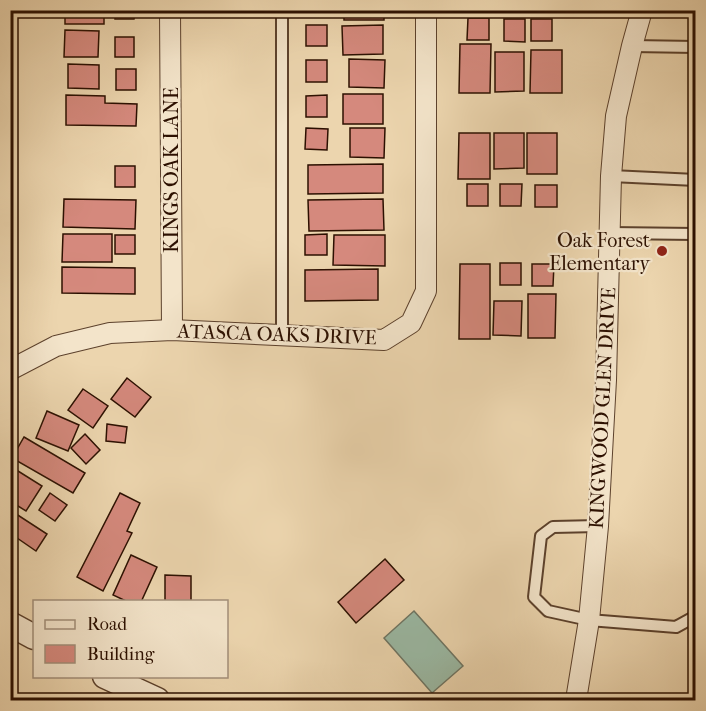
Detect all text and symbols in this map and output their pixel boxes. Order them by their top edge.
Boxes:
street label: KINGS OAK LANE [160,87,183,253]
place label: Oak Forest Elementary [549,229,651,275]
marker: Oak Forest Elementary [655,244,669,258]
street label: KINGWOOD GLEN DRIVE [585,287,620,529]
street label: ATASCA OAKS DRIVE [176,319,377,349]
legend [33,600,228,678]
text: Road [87,614,127,635]
text: Building [87,644,155,665]

